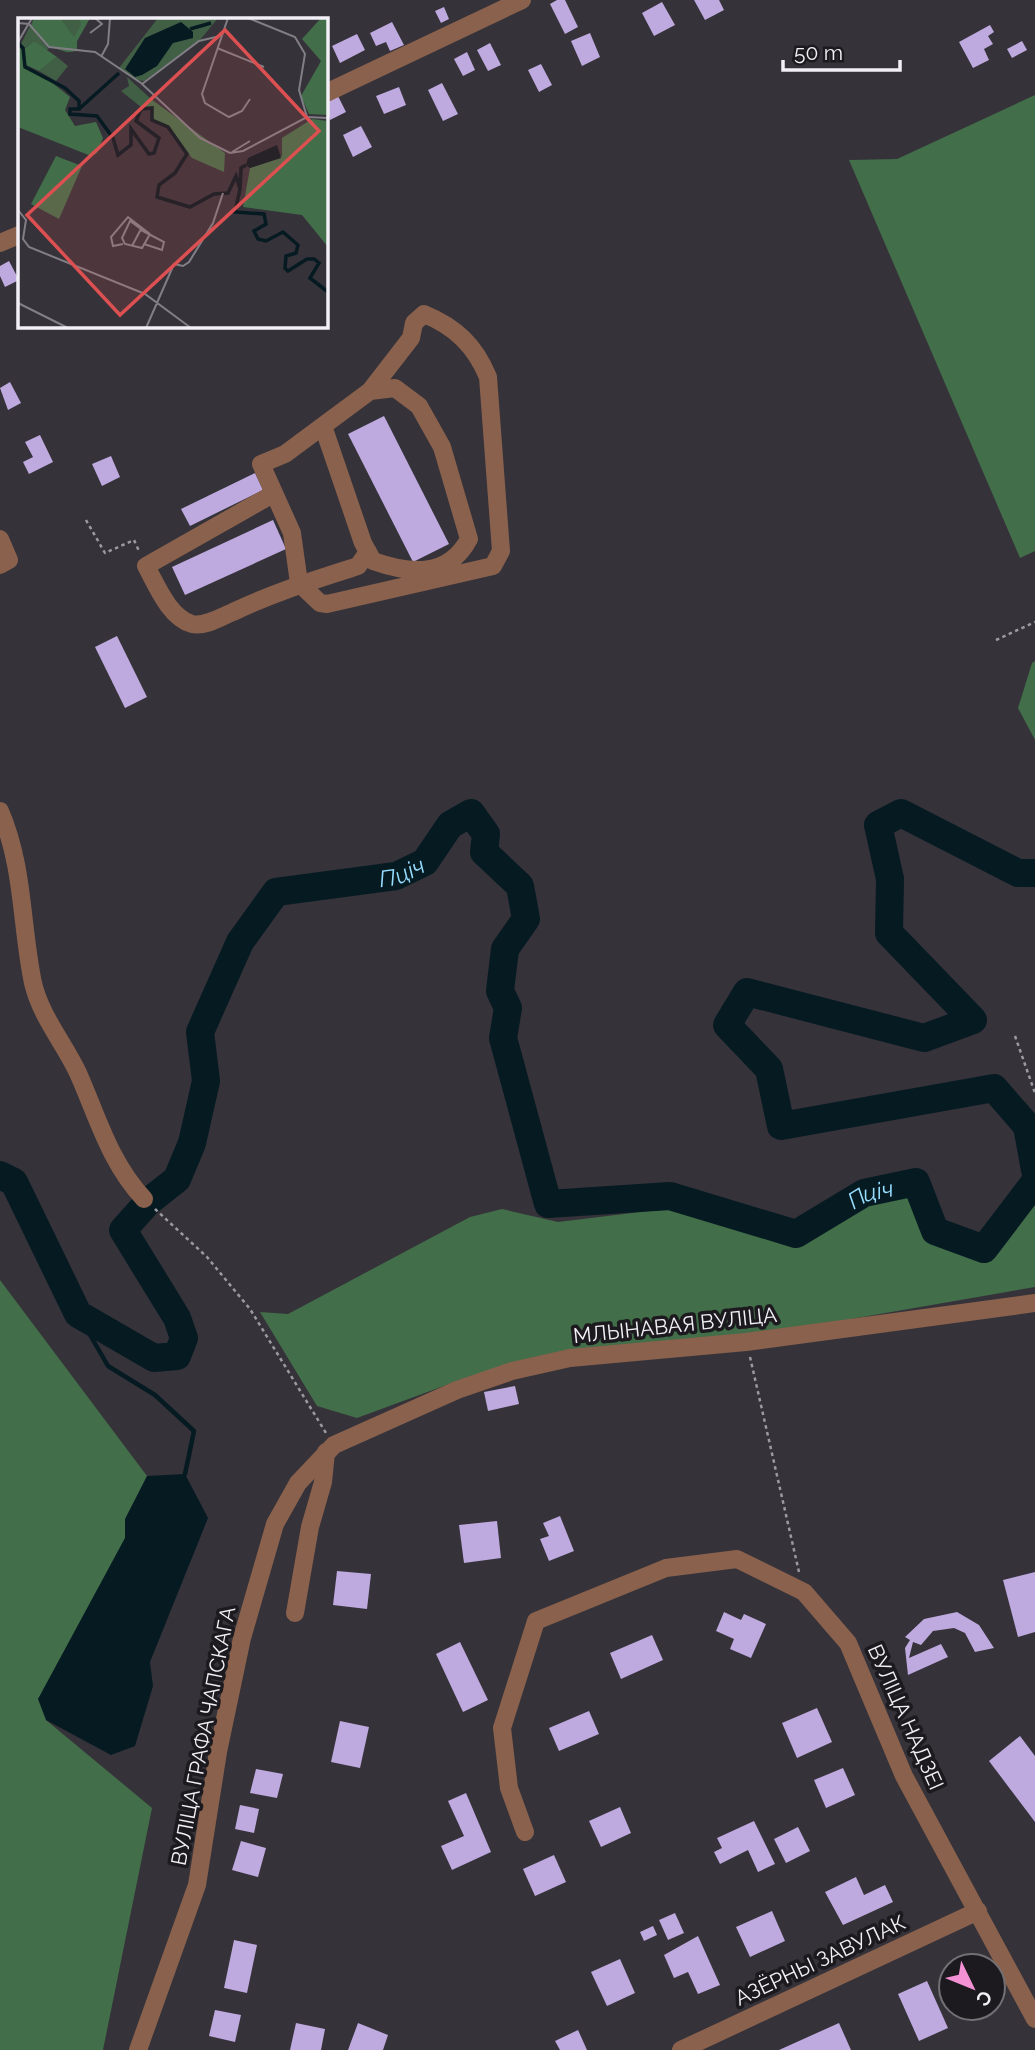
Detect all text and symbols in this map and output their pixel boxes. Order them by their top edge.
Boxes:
inset map [18,18,327,327]
scale bar [783,28,900,72]
text: 50 m [794,40,843,65]
water label: Пціч [377,851,429,892]
water label: Пціч [842,1174,896,1214]
street label: МЛЫНАВАЯ ВУЛІЦА [572,1302,778,1348]
street label: ВУЛІЦА ГРАФА ЧАПСКАГА [166,1604,240,1868]
street label: ВУЛІЦА НАДЗЕІ [863,1640,949,1794]
street label: АЗЁРНЫ ЗАВУЛАК [731,1910,909,2010]
north arrow [937,1952,1007,2022]
text: С [972,1986,997,2011]

